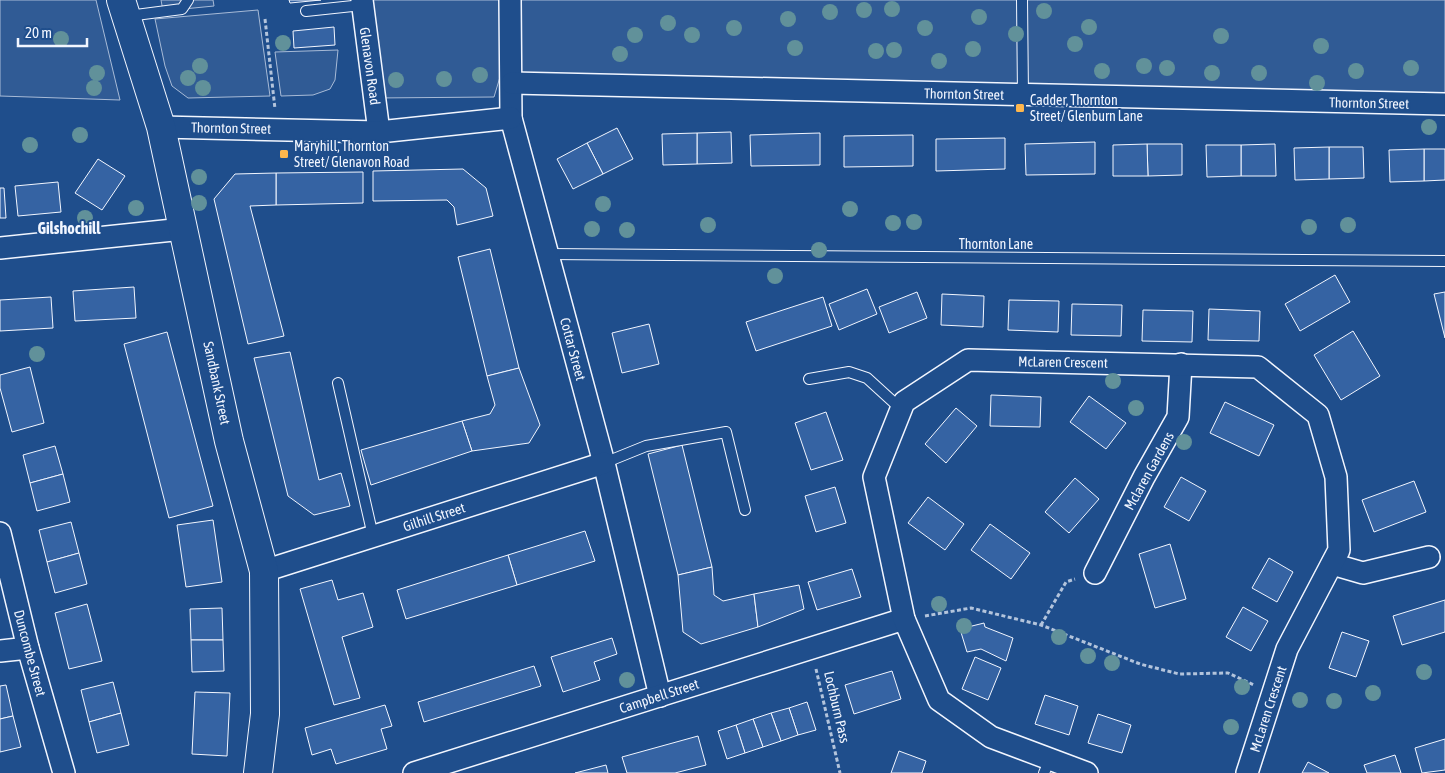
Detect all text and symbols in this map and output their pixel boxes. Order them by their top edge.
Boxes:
scale bar [18,15,86,47]
text: 20 m [25,24,52,41]
street label: Glenavon Road [357,26,383,106]
street label: Thornton Street [924,85,1004,103]
place label: Cadder, Thornton Street/ Glenburn Lane [1030,92,1143,124]
street label: Thornton Street [1329,94,1409,112]
marker: Cadder, Thornton Street/ Glenburn Lane [1014,102,1026,114]
street label: Thornton Street [191,119,271,137]
place label: Maryhill, Thornton Street/ Glenavon Road [294,138,410,170]
marker: Maryhill, Thornton Street/ Glenavon Road [278,148,290,160]
district label: Gilshochill [37,219,101,237]
street label: Thornton Lane [959,236,1033,252]
street label: Cottar Street [557,316,589,382]
street label: Sandbank Street [200,340,234,426]
street label: McLaren Crescent [1018,353,1108,371]
street label: Mclaren Gardens [1121,429,1177,513]
street label: Gilhill Street [401,499,467,535]
street label: Duncombe Street [11,608,49,698]
street label: McLaren Crescent [1247,664,1289,754]
street label: Lochburn Pass [821,670,853,745]
street label: Campbell Street [617,676,701,716]

